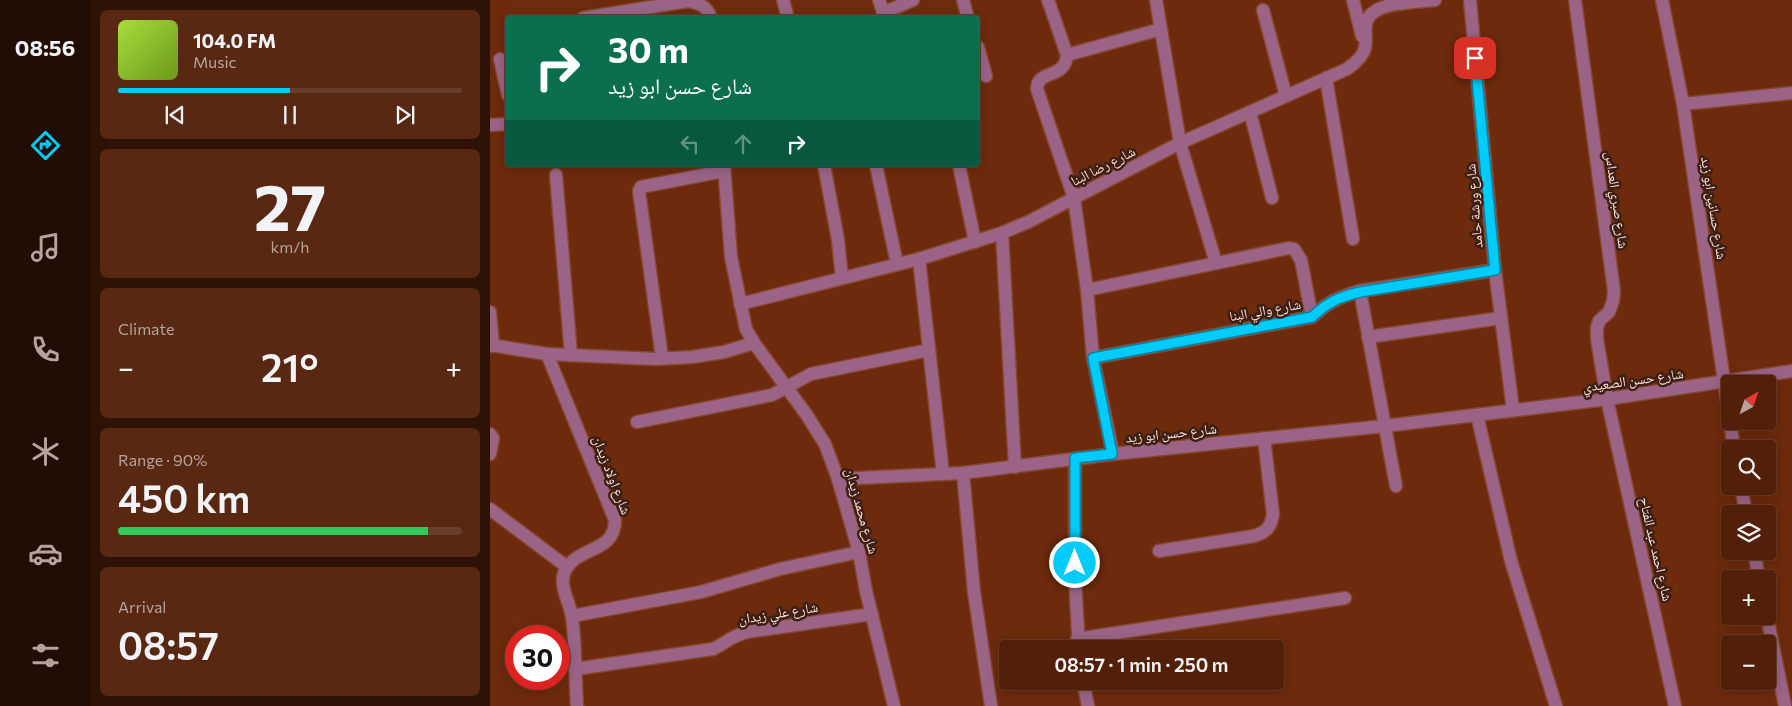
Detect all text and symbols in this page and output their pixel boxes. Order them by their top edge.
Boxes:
text: 30 m [608,27,689,70]
text: 104.0 FM [193,29,276,52]
text: 08:56 [15,34,75,61]
icon: right [525,35,590,100]
pin [1454,37,1496,79]
icon: arrive [1461,44,1489,72]
text: Music [193,52,237,71]
text: شارع حسن ابو زيد [608,72,752,99]
icon: previous [161,101,189,129]
icon: pause [276,101,304,129]
icon: next [391,101,419,129]
icon: directions [28,128,63,163]
icon: left [676,130,704,158]
icon: ahead [729,130,757,158]
icon: right [782,130,810,158]
street label: شارع رضا البنا [1068,142,1139,191]
street label: شارع صبري العداس [1599,150,1633,250]
street label: شارع حسانين ابو زيد [1696,155,1731,261]
street label: شارع ورشة حامد [1461,163,1488,249]
text: 27 [254,165,326,244]
icon: music [28,230,63,265]
text: km/h [271,237,309,256]
street label: شارع والي البنا [1228,295,1303,328]
text: Climate [118,319,174,338]
icon: phone [28,332,63,367]
text: 21° [261,343,318,390]
text: − [118,350,134,384]
text: + [446,350,462,384]
street label: شارع حسن الصعيدي [1581,364,1685,399]
north arrow [1721,375,1776,430]
map controls [1721,375,1776,690]
street label: شارع حسن ابو زيد [1125,419,1218,448]
street label: شارع اولاد زيدان [588,433,635,517]
icon: climate [28,434,63,469]
button: search [1721,440,1776,495]
text: Range · 90% [118,450,207,469]
street label: شارع محمد زيدان [840,466,883,556]
text: 450 km [118,474,250,521]
street label: شارع احمد عبد الفتاح [1634,495,1677,603]
button: layers [1721,505,1776,560]
icon: car [28,536,63,571]
position arrow [1048,536,1100,588]
button: + [1721,570,1776,625]
text: Arrival [118,597,166,616]
street label: شارع علي زيدان [737,598,820,631]
text: 08:57 [118,621,219,668]
speed limit sign: 30 [505,625,570,690]
button: − [1721,635,1776,690]
icon: filters [28,638,63,673]
text: 08:57 · 1 min · 250 m [1055,653,1228,676]

